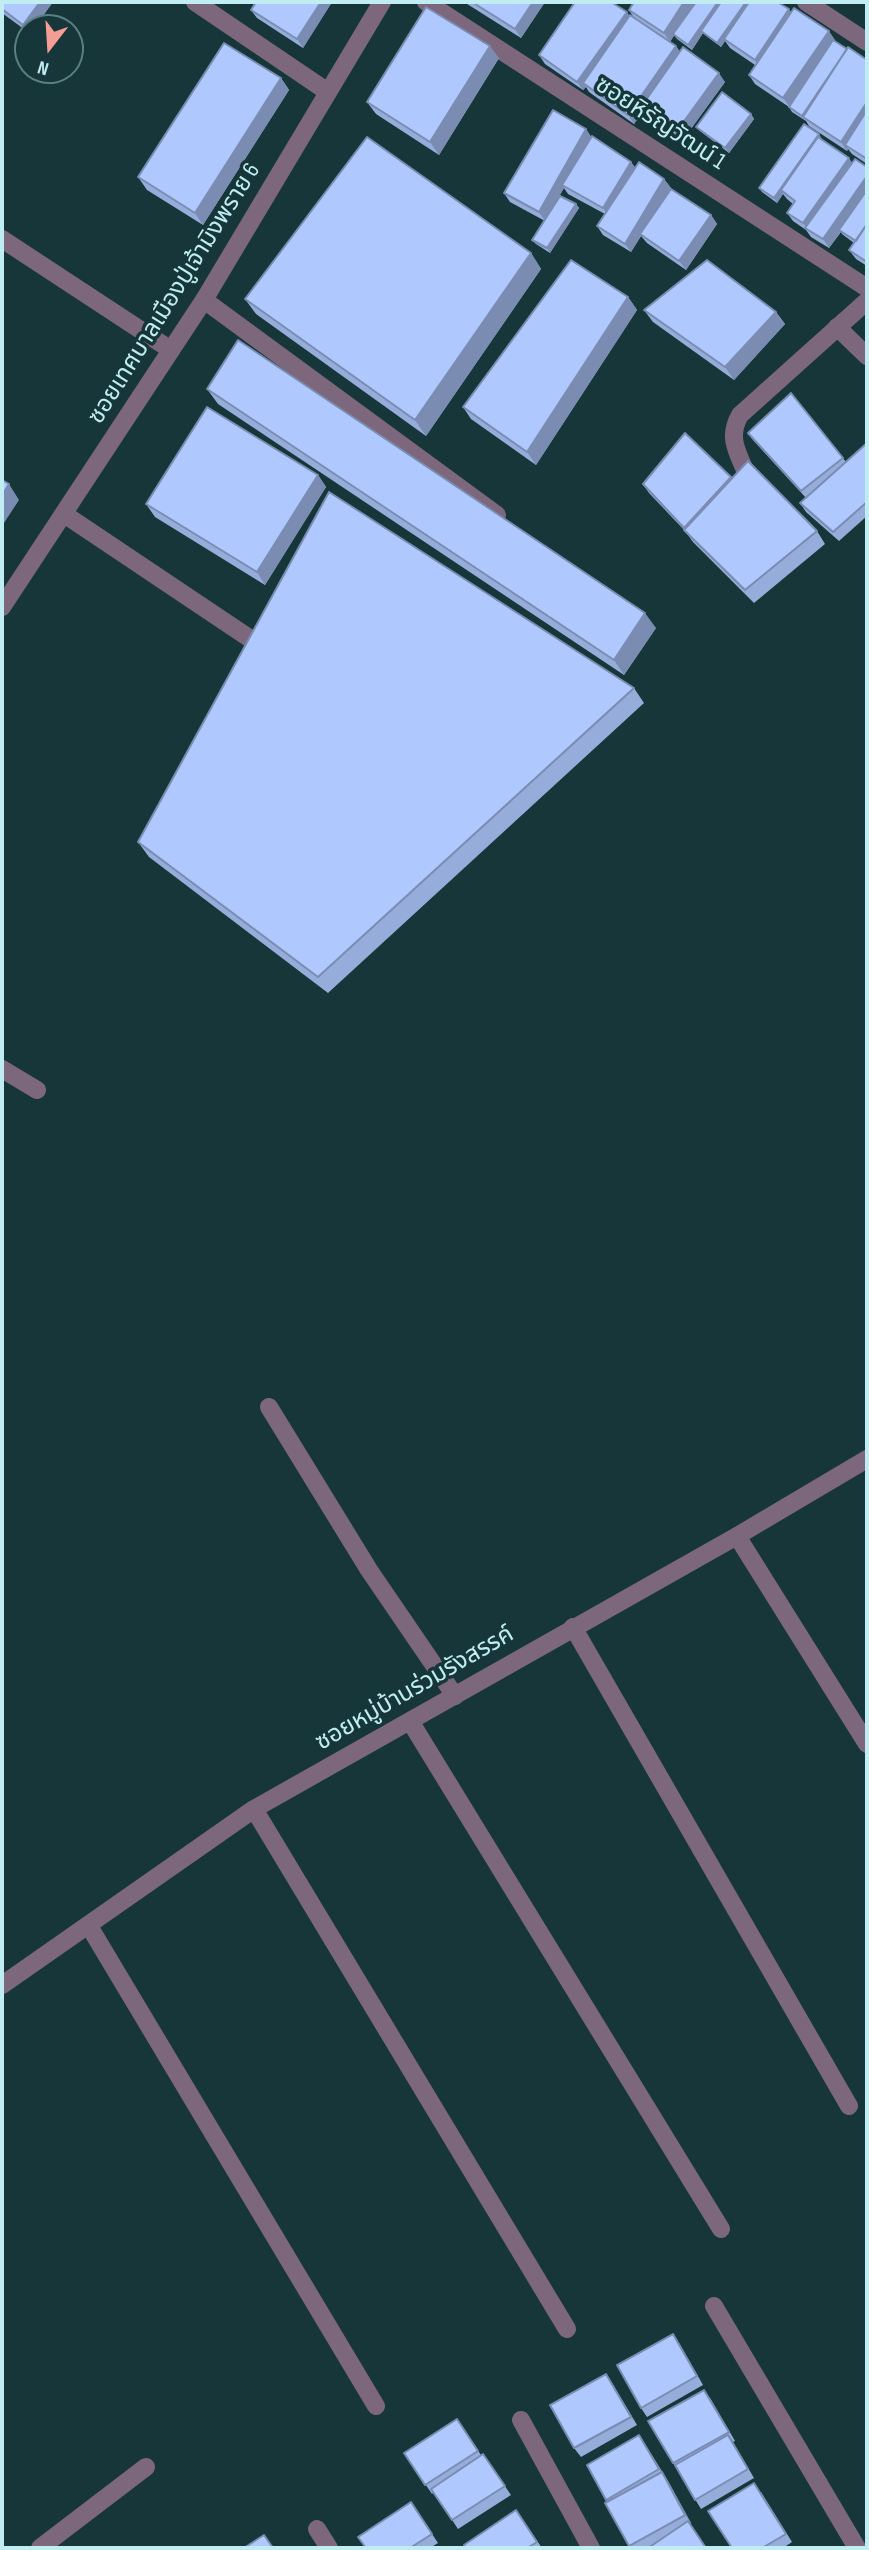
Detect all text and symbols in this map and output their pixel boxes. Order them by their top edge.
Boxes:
north arrow [14,14,84,84]
text: N [35,55,52,80]
street label: ซอยหิรัญวัฒน์ 1 [590,71,730,177]
street label: ซอยเทศบาลเมืองปู่เจ้ามิงพราย 6 [83,158,267,430]
street label: ซอยหมู่บ้านร่วมรังสรรค์ [311,1621,519,1757]

